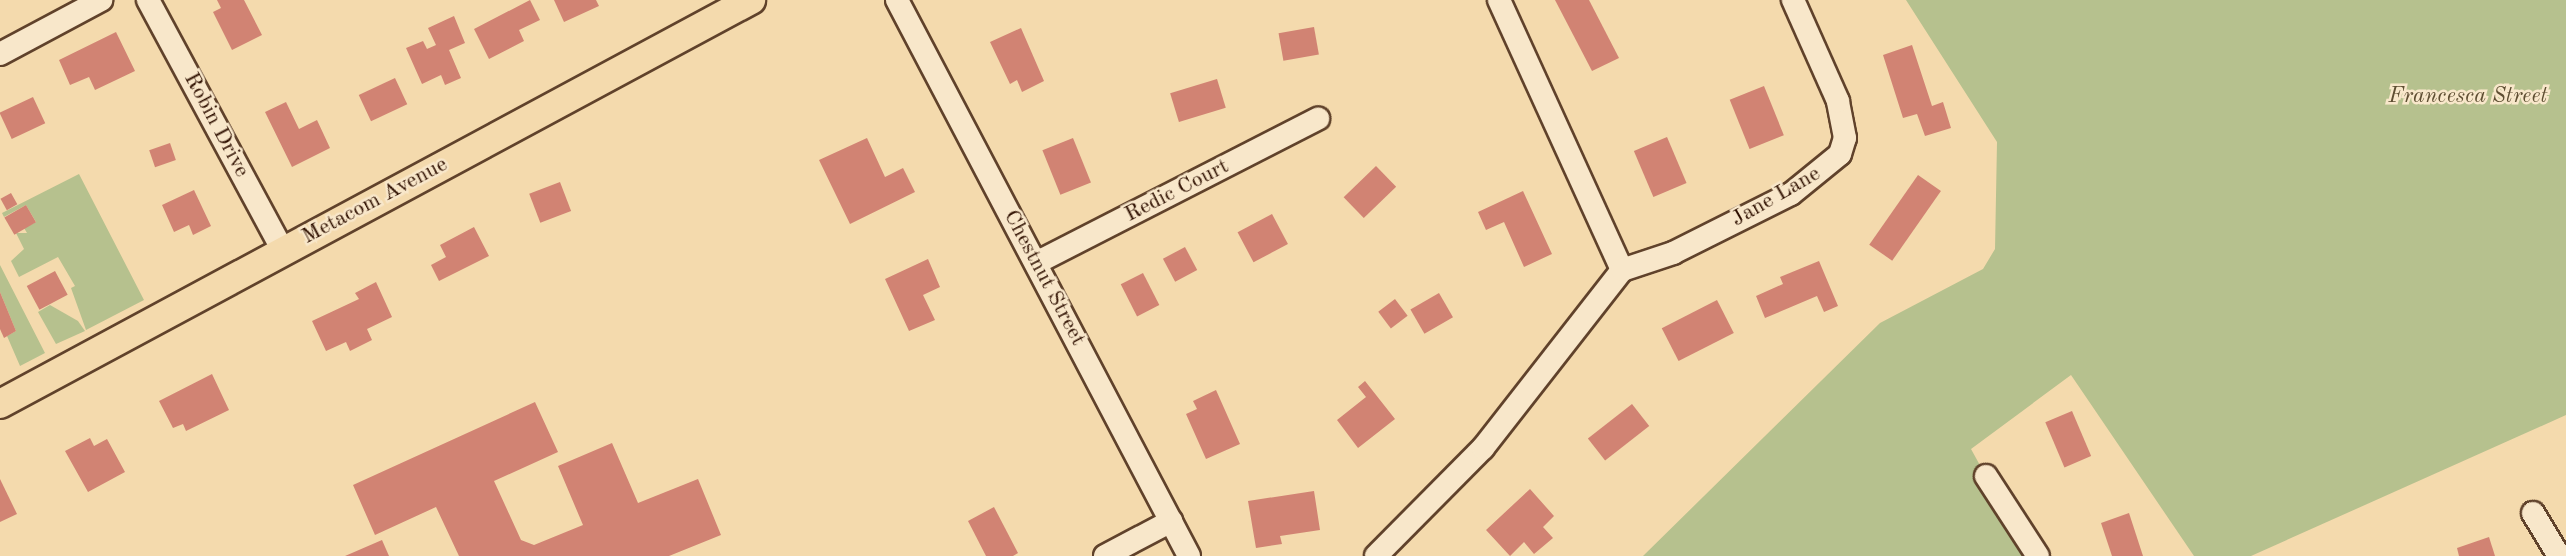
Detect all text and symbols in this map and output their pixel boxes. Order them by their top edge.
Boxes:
street label: Robin Drive [177,68,255,182]
park label: Francesca Street [2389,84,2547,110]
street label: Metacom Avenue [298,152,452,250]
street label: Redic Court [1121,154,1233,228]
street label: Jane Lane [1727,161,1825,233]
street label: Chestnut Street [997,206,1091,350]

